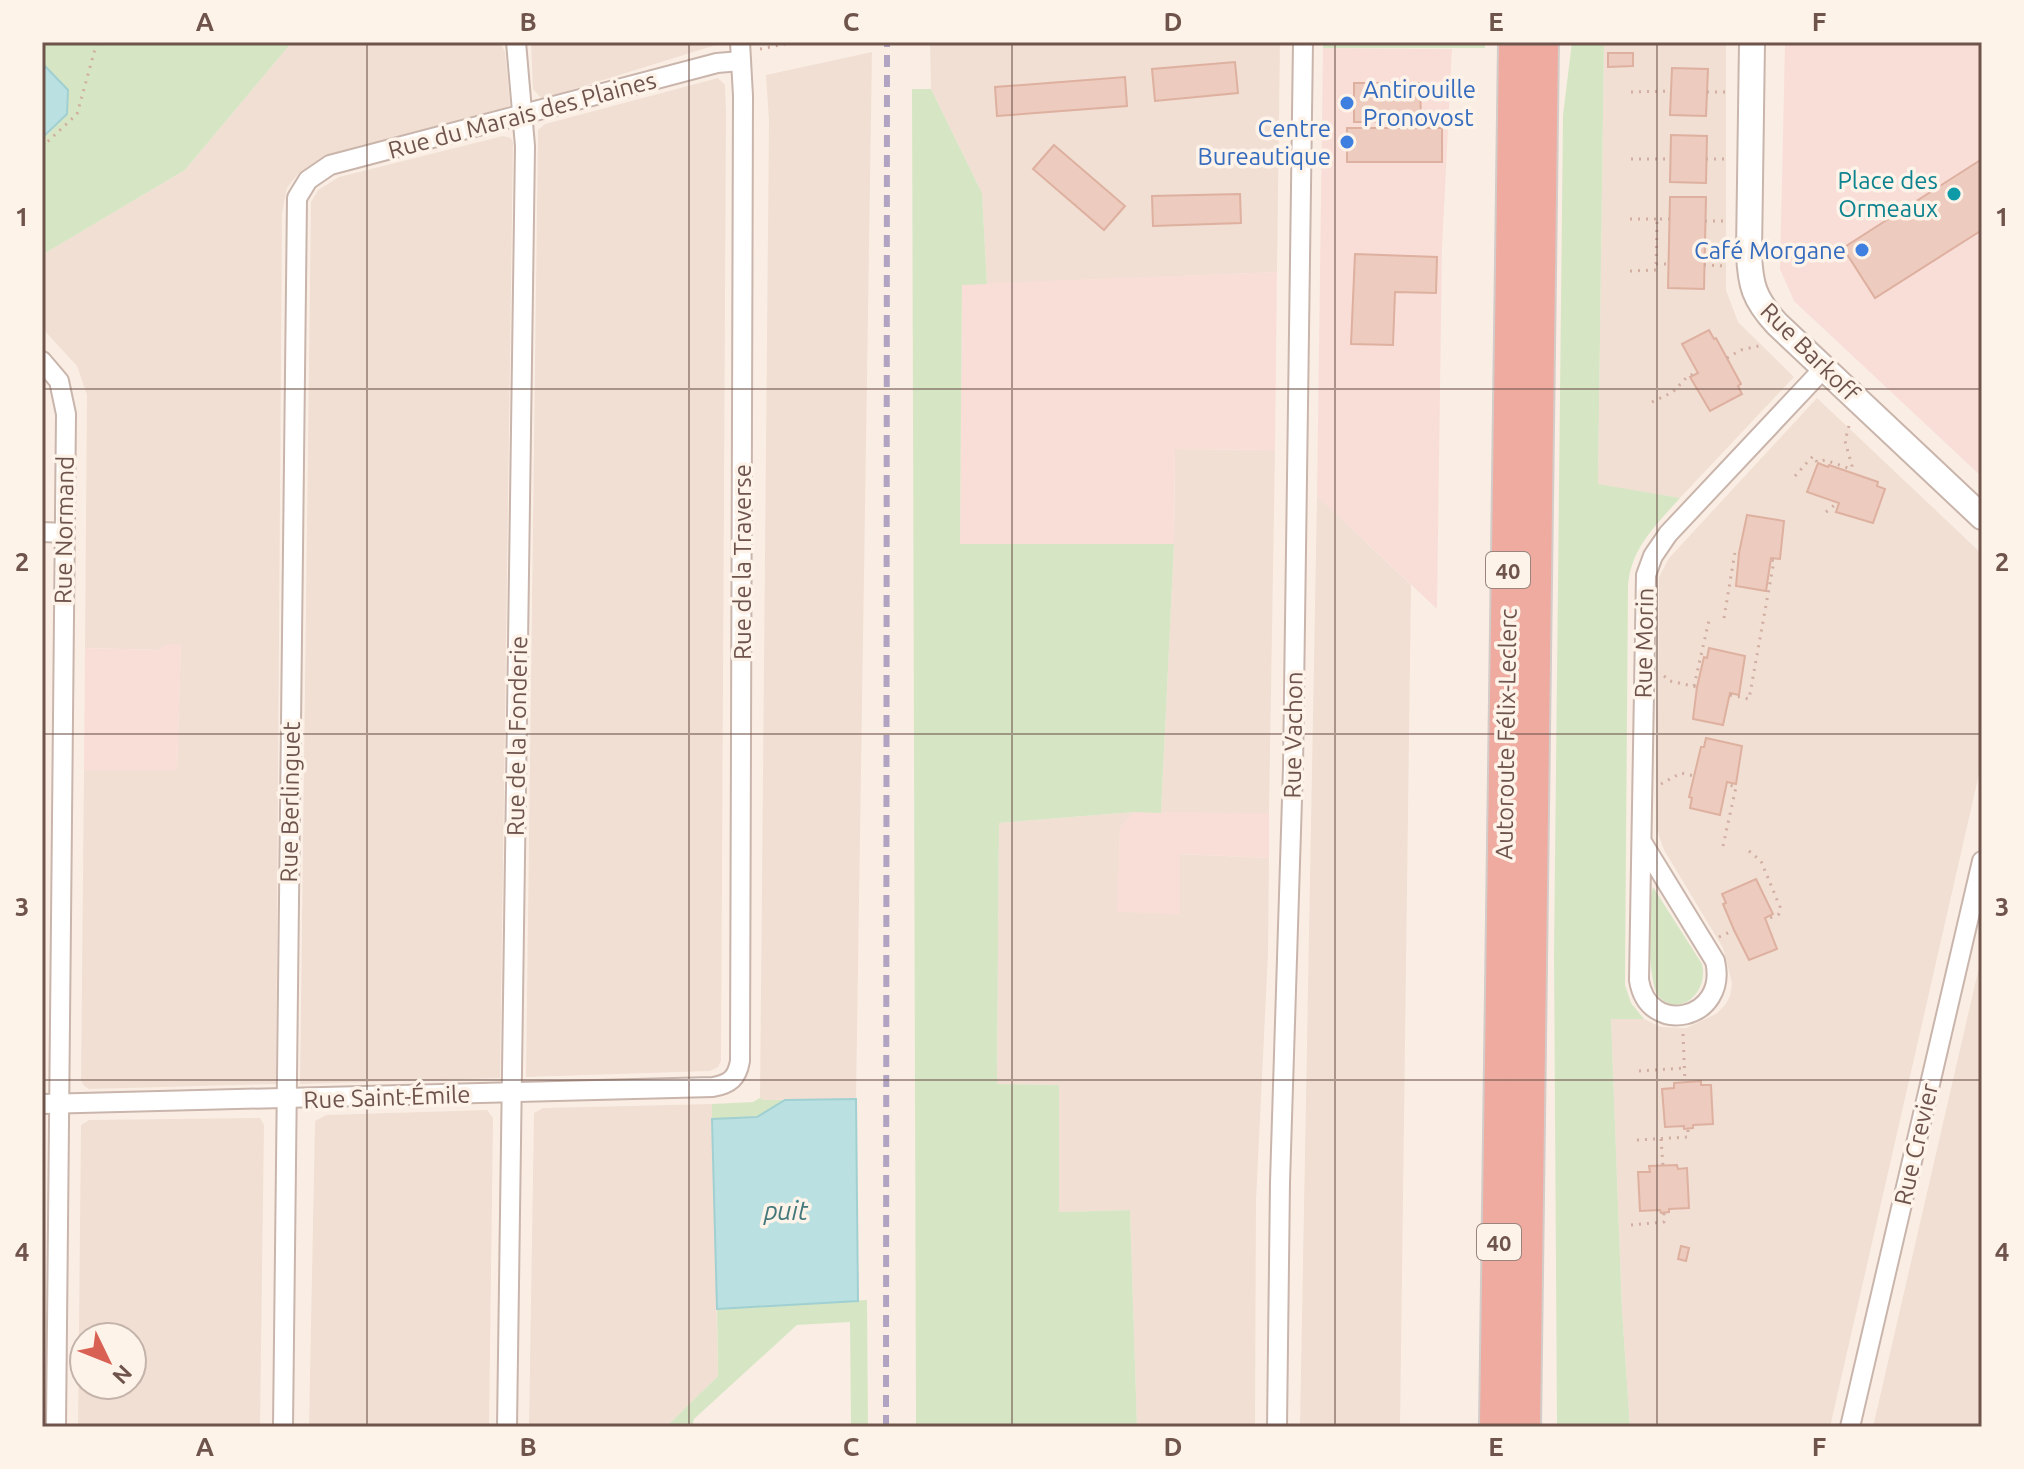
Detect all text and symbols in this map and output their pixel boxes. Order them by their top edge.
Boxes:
text: A [196,7,215,36]
text: B [519,7,537,36]
text: C [843,7,860,36]
text: D [1164,7,1182,36]
text: E [1488,7,1504,36]
text: F [1812,7,1826,36]
street label: Rue du Marais des Plaines [385,66,659,164]
place label: Antirouille Pronovost [1363,76,1476,131]
marker: Antirouille Pronovost [1338,94,1356,112]
place label: Centre Bureautique [1197,115,1331,170]
marker: Centre Bureautique [1338,133,1356,151]
place label: Place des Ormeaux [1837,167,1938,222]
marker: Place des Ormeaux [1945,185,1963,203]
text: 1 [15,202,29,231]
text: 1 [1995,202,2009,231]
place label: Café Morgane [1694,237,1846,264]
marker: Café Morgane [1853,241,1871,259]
street label: Rue Barkoff [1755,297,1865,407]
street label: Rue Normand [49,456,79,604]
street label: Rue de la Traverse [729,464,756,660]
text: 2 [15,547,29,576]
text: 2 [1995,547,2009,576]
road number: 40 [1486,552,1530,588]
street label: Rue Morin [1630,587,1658,699]
street label: Autoroute Félix-Leclerc [1490,608,1522,860]
street label: Rue de la Fonderie [502,636,532,836]
street label: Rue Vachon [1278,671,1308,799]
street label: Rue Berlinguet [275,721,305,883]
text: 3 [15,892,29,921]
text: 3 [1995,892,2009,921]
street label: Rue Saint-Émile [303,1080,471,1113]
street label: Rue Crevier [1889,1080,1943,1208]
water label: puit [763,1196,809,1225]
road number: 40 [1477,1224,1521,1260]
text: 4 [15,1237,29,1266]
text: 4 [1995,1237,2009,1266]
north arrow [68,1321,148,1401]
text: N [108,1360,138,1390]
text: A [196,1432,215,1461]
text: B [519,1432,537,1461]
text: C [843,1432,860,1461]
text: D [1164,1432,1182,1461]
text: E [1488,1432,1504,1461]
text: F [1812,1432,1826,1461]

